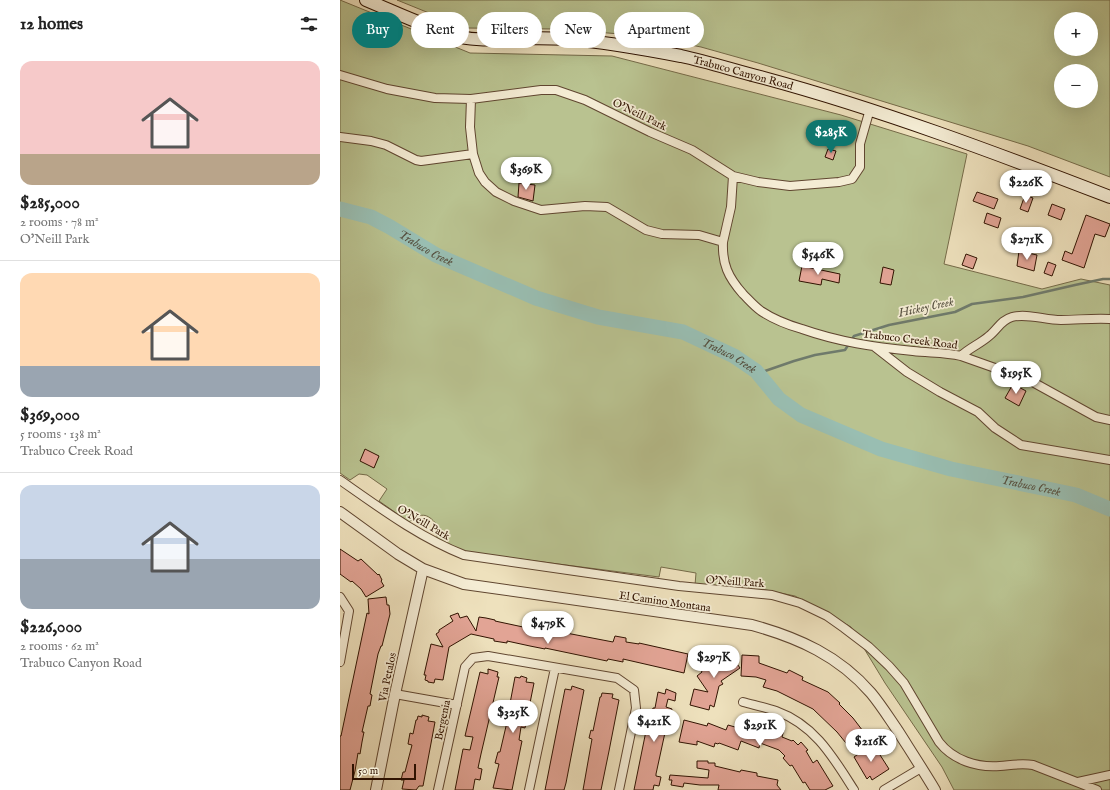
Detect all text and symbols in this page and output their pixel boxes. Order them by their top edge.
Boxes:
chip: Buy [352,12,403,48]
chip: Rent [411,12,469,48]
chip: Filters [477,12,542,48]
chip: New [550,12,606,48]
chip: Apartment [614,12,704,48]
map controls [1054,12,1098,108]
button: + [1054,12,1098,56]
icon: filters [298,13,320,35]
text: 12 homes [20,14,83,35]
street label: Trabuco Canyon Road [691,53,795,94]
button: − [1054,64,1098,108]
icon: home [134,87,206,159]
street label: O'Neill Park [610,96,669,134]
pin: $285K [803,120,859,154]
text: $285K [815,124,847,141]
pin: $369K [498,157,554,191]
text: $369K [510,161,542,178]
pin: $226K [998,170,1054,204]
text: $226K [1009,174,1043,191]
text: $285,000 [20,193,80,214]
text: 2 rooms · 78 m² [20,214,99,231]
water label: Trabuco Creek [395,227,456,270]
pin: $271K [999,227,1055,261]
text: O'Neill Park [20,231,89,248]
text: $271K [1010,231,1044,248]
pin: $546K [790,242,846,276]
text: $546K [801,246,835,263]
water label: Hickey Creek [896,294,955,321]
icon: home [134,299,206,371]
street label: Trabuco Creek Road [862,327,958,353]
water label: Trabuco Creek [699,335,759,377]
pin: $195K [988,361,1044,395]
text: $195K [1000,365,1032,382]
text: $369,000 [20,405,80,426]
text: 5 rooms · 138 m² [20,426,101,443]
text: Trabuco Creek Road [20,443,133,460]
water label: Trabuco Creek [999,473,1062,500]
street label: O'Neill Park [395,502,453,544]
icon: home [134,511,206,583]
street label: O'Neill Park [705,573,765,591]
street label: El Camino Montana [618,589,712,615]
pin: $479K [520,611,576,645]
text: $479K [531,615,565,632]
text: $226,000 [20,617,82,638]
text: 2 rooms · 62 m² [20,638,99,655]
pin: $297K [686,645,742,679]
text: $297K [697,649,731,666]
street label: Via Petalos [376,651,400,704]
text: Trabuco Canyon Road [20,655,142,672]
street label: Bergenia [432,698,454,742]
pin: $325K [485,700,541,734]
text: $325K [497,704,529,721]
pin: $421K [626,709,682,743]
text: $421K [637,713,671,730]
pin: $291K [732,713,788,747]
text: $291K [743,717,777,734]
pin: $216K [843,729,899,763]
text: $216K [854,733,888,750]
scale bar [352,762,416,781]
text: 50 m [358,764,378,778]

